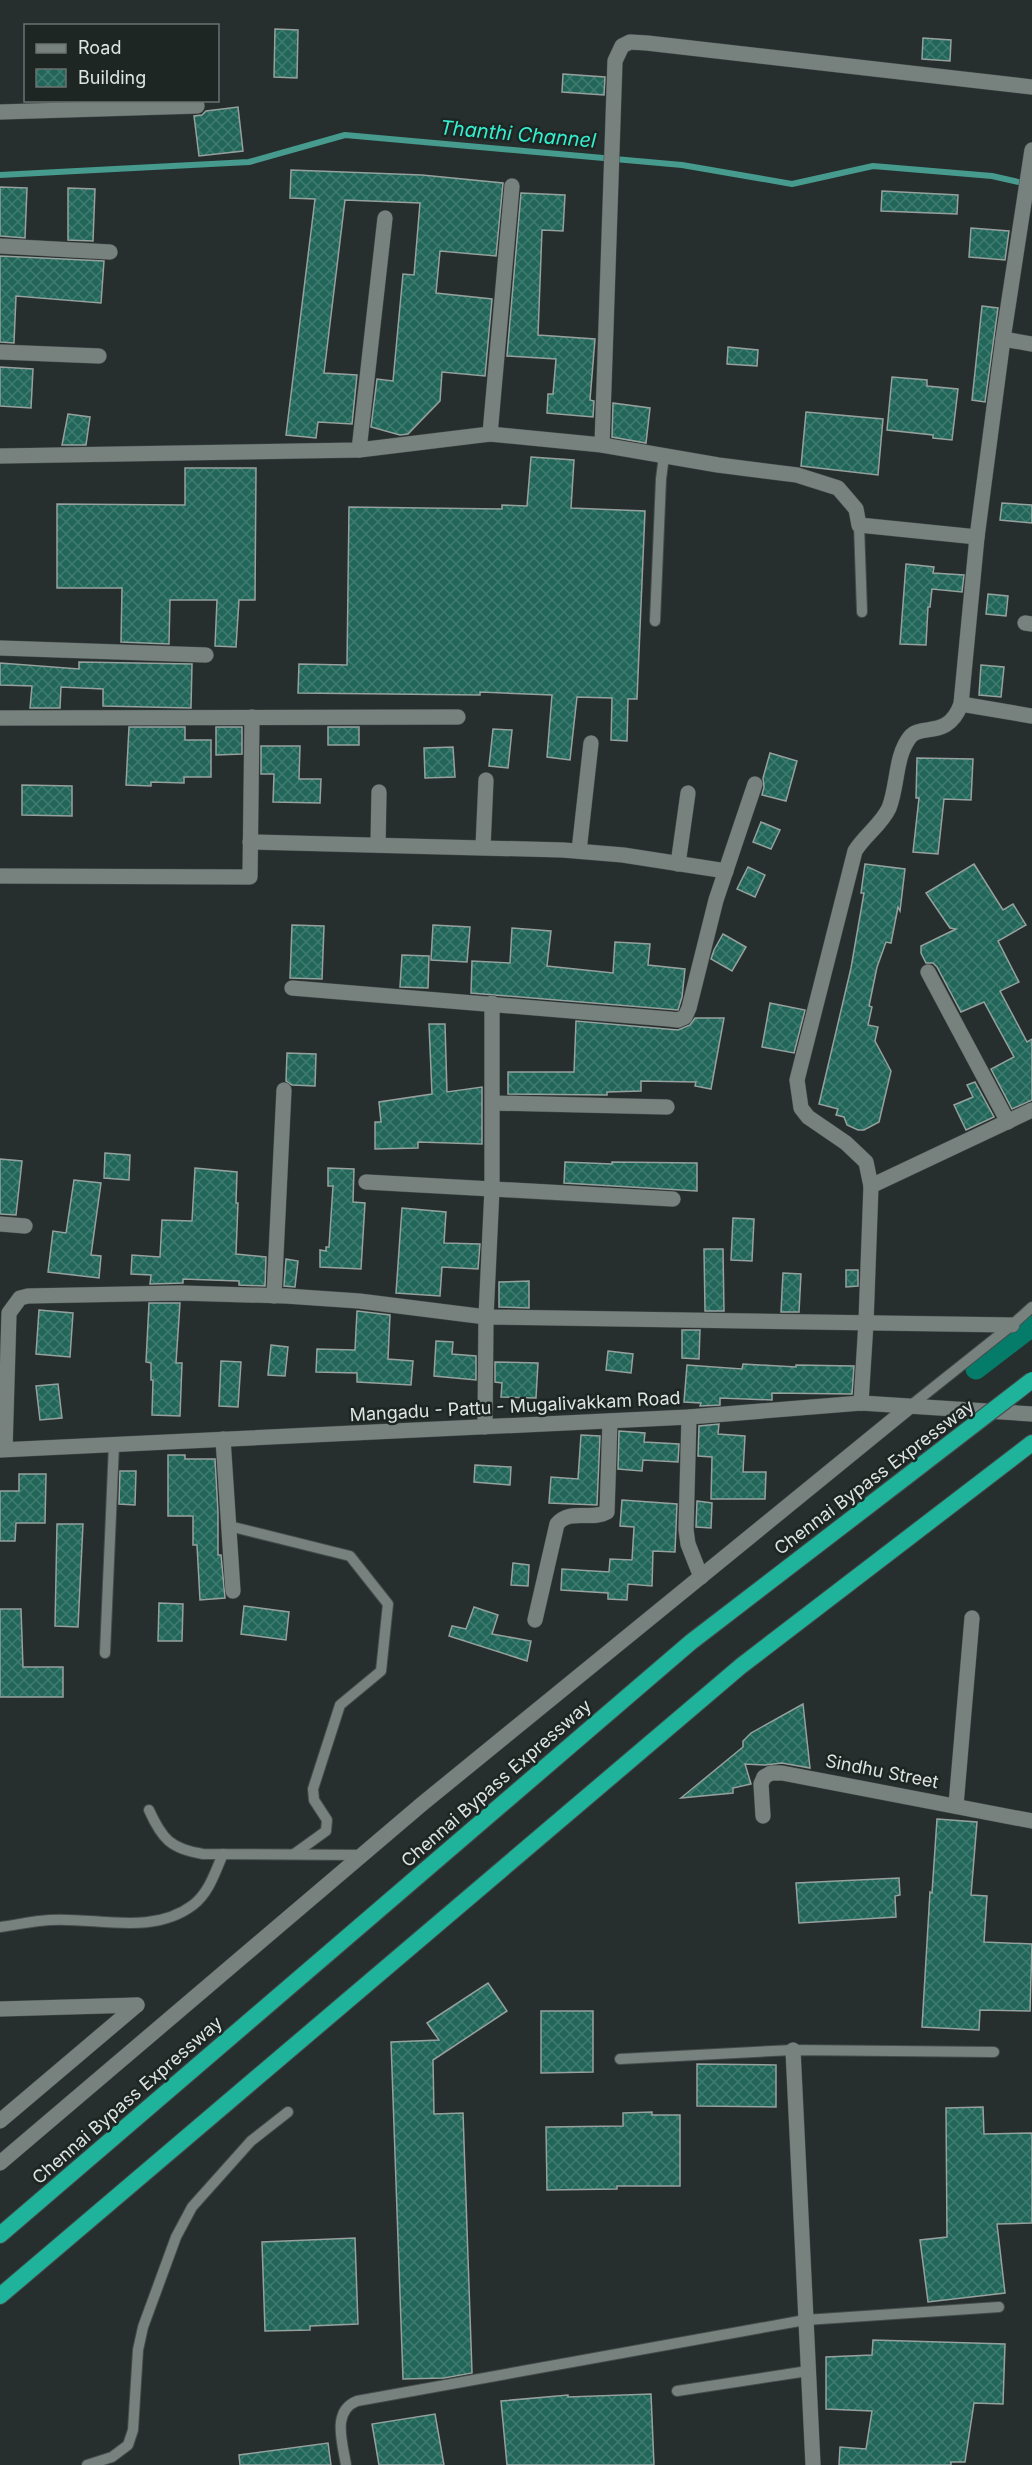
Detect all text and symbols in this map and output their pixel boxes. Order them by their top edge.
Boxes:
legend [24,24,219,102]
text: Road [78,37,121,58]
text: Building [78,67,146,88]
water label: Thanthi Channel [439,115,597,153]
street label: Mangadu - Pattu - Mugalivakkam Road [349,1387,681,1425]
street label: Chennai Bypass Expressway [770,1395,978,1559]
street label: Chennai Bypass Expressway [397,1695,595,1871]
street label: Sindhu Street [824,1750,940,1792]
street label: Chennai Bypass Expressway [28,2012,226,2188]

